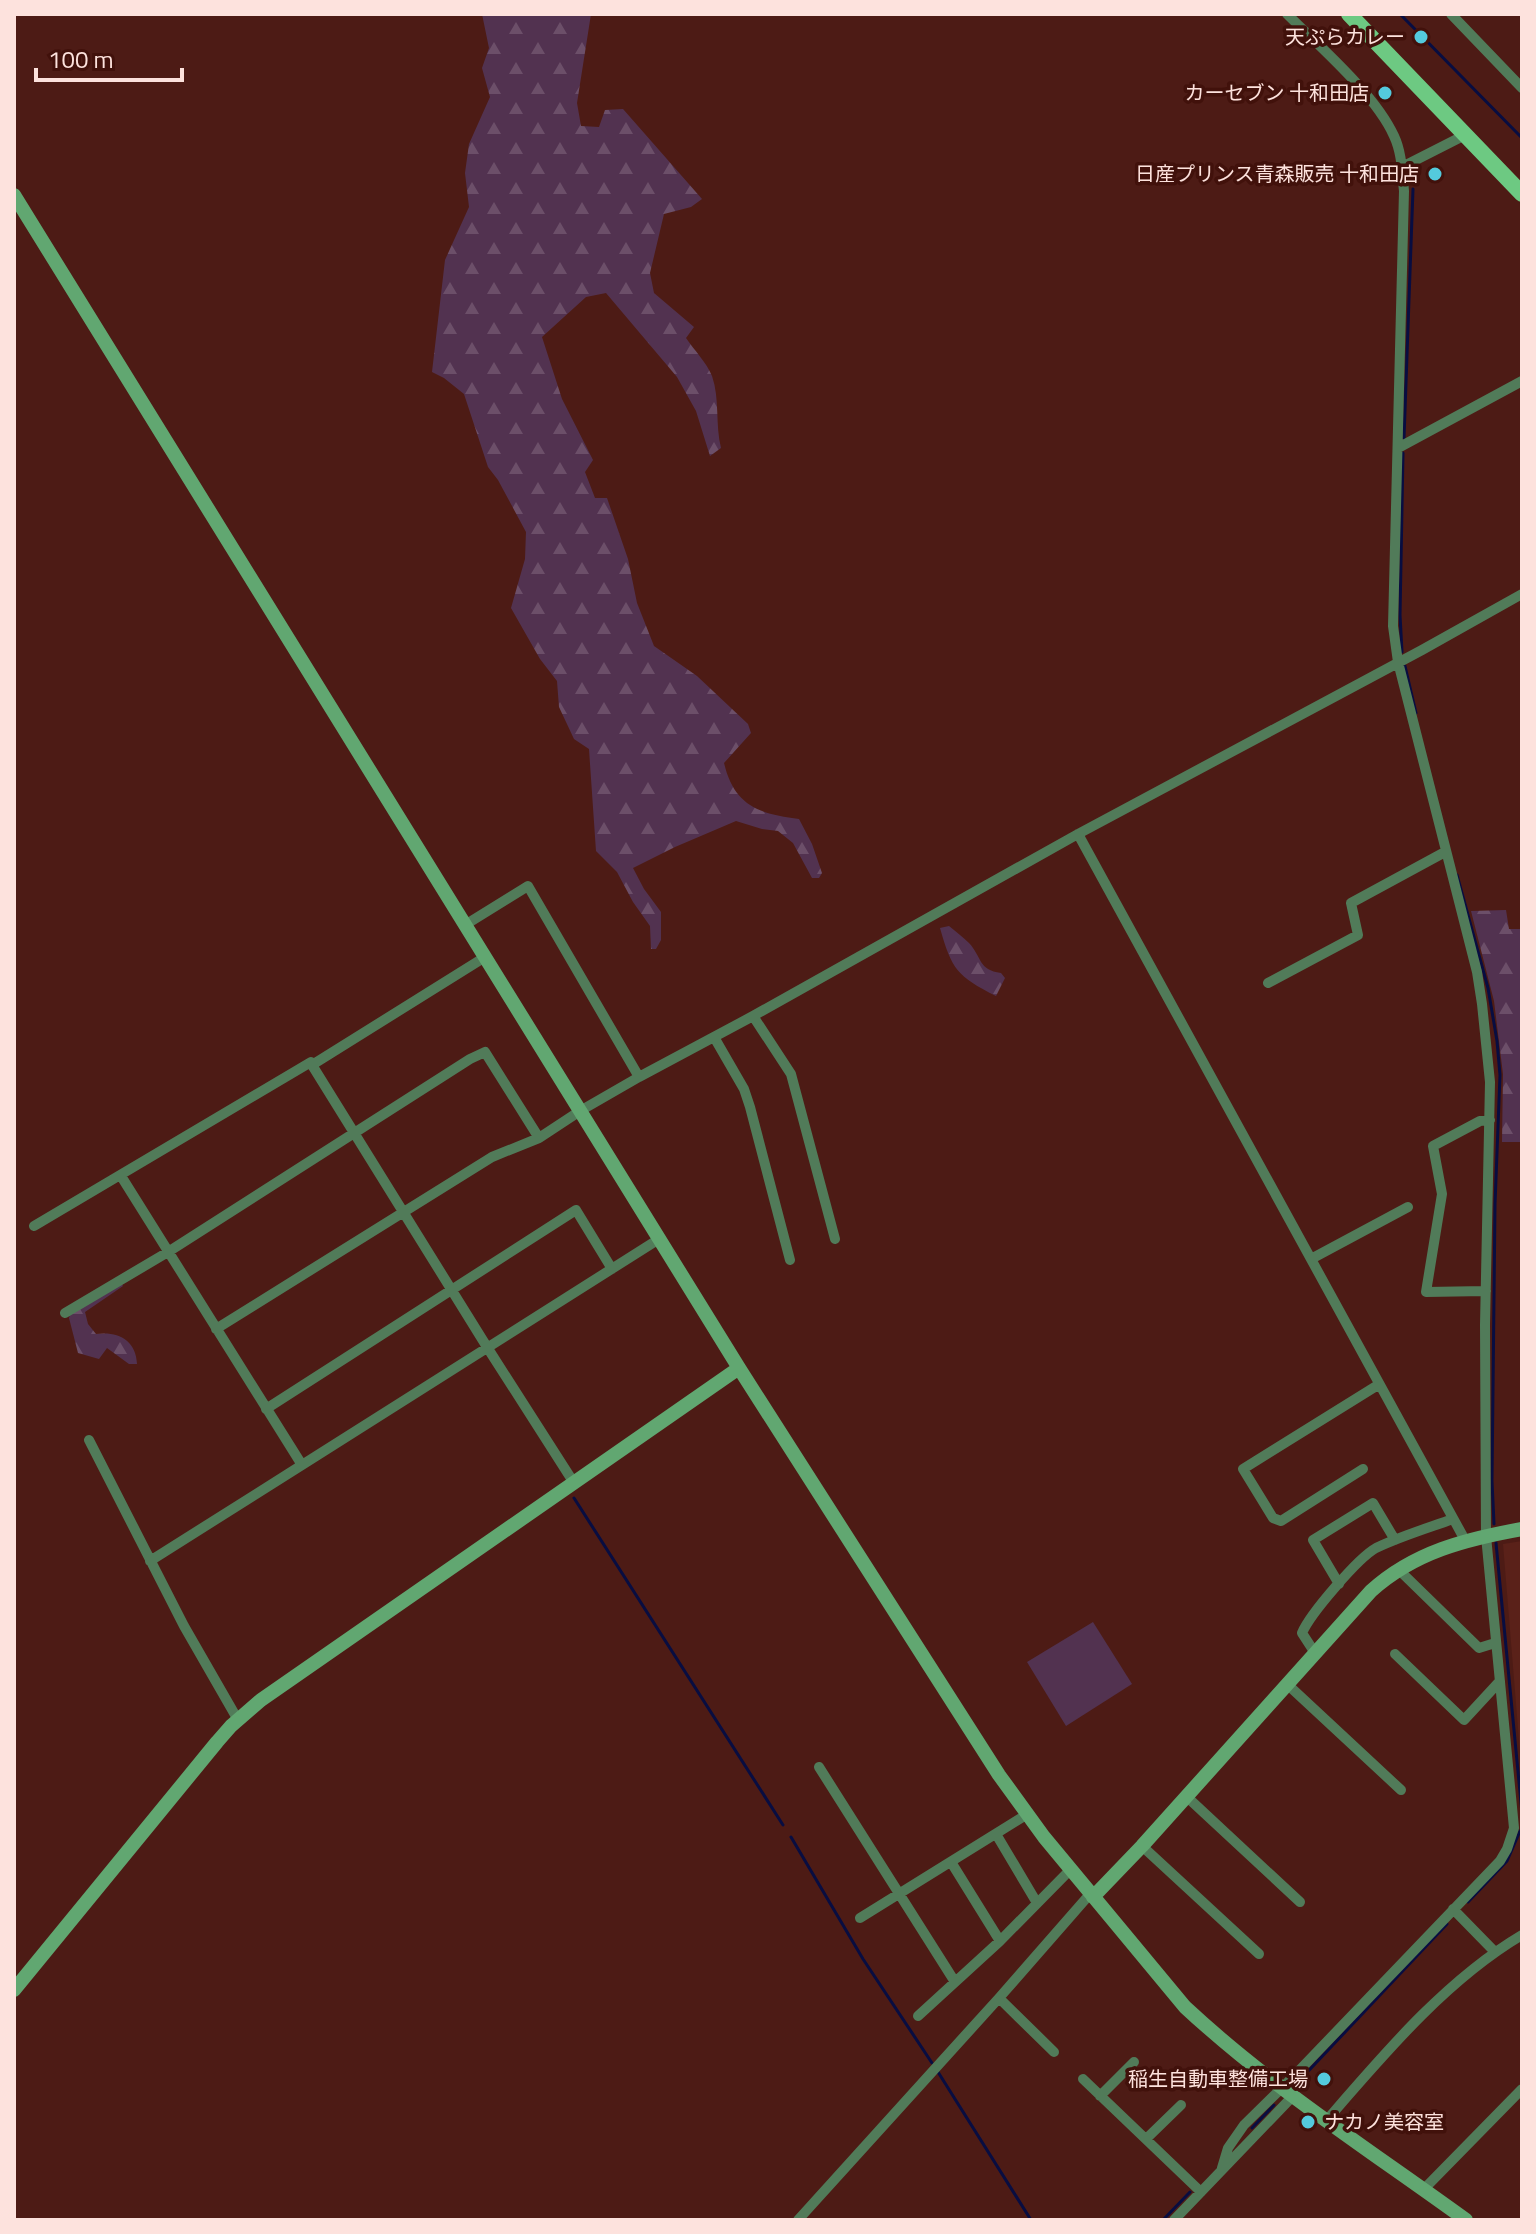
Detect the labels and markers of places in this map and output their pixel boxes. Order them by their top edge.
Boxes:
place label: 天ぷらカレー [1285,21,1405,52]
marker: 天ぷらカレー [1412,28,1430,46]
place label: カーセブン 十和田店 [1185,77,1369,108]
marker: カーセブン 十和田店 [1376,84,1394,102]
place label: 日産プリンス青森販売 十和田店 [1135,158,1419,189]
marker: 日産プリンス青森販売 十和田店 [1426,165,1444,183]
place label: 稲生自動車整備工場 [1128,2063,1308,2094]
marker: 稲生自動車整備工場 [1315,2070,1333,2088]
place label: ナカノ美容室 [1324,2106,1444,2137]
marker: ナカノ美容室 [1299,2113,1317,2131]

